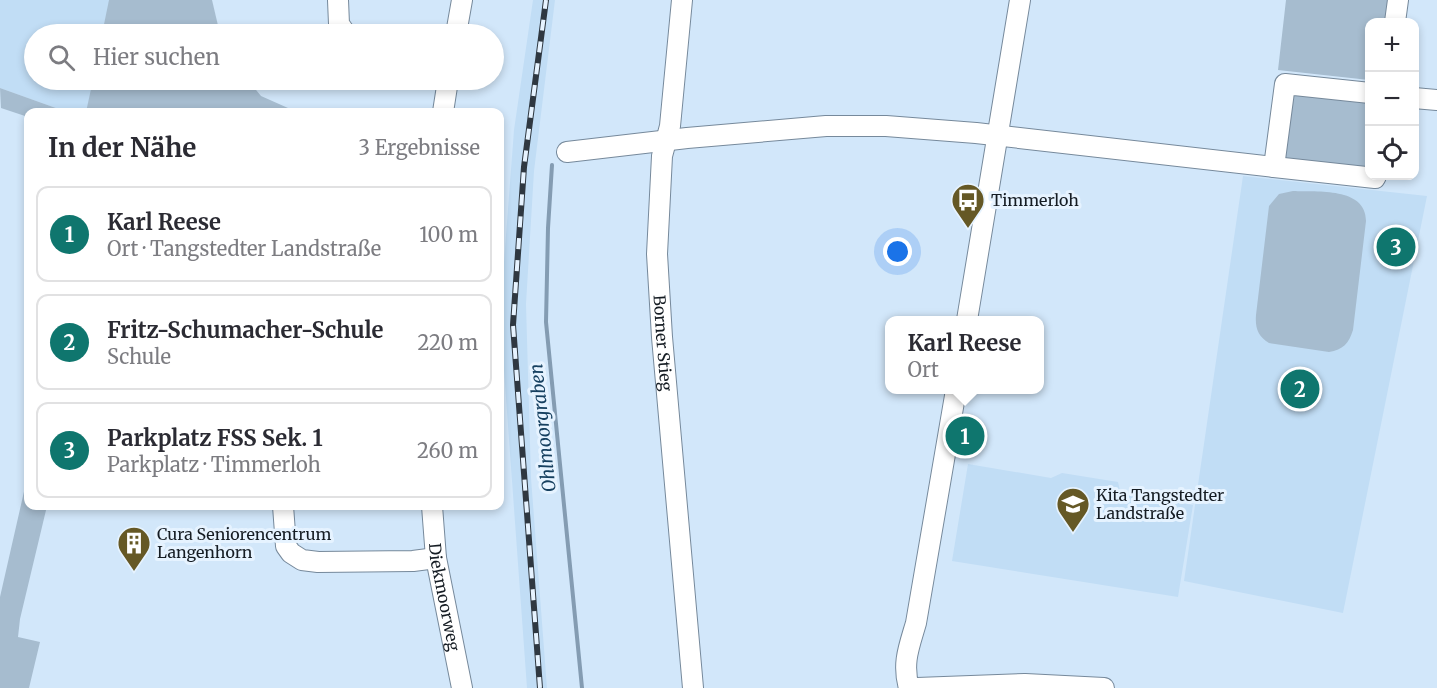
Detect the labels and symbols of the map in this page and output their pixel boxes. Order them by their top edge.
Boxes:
bus stop icon: Timmerloh [950,182,986,229]
place label: Timmerloh [991,190,1079,210]
pin: 3 [1376,224,1416,270]
your location [883,237,912,266]
street label: Borner Stieg [649,294,677,392]
water label: Ohlmoorgraben [524,363,561,493]
pin: 2 [1280,366,1320,412]
pin: 1 [946,414,984,458]
place label: Kita Tangstedter Landstraße [1096,485,1224,523]
school or university icon: Kita Tangstedter Landstraße [1055,486,1091,533]
place label: Cura Seniorencentrum Langenhorn [157,524,331,562]
building icon: Cura Seniorencentrum Langenhorn [116,525,152,572]
street label: Diekmoorweg [425,542,464,653]

